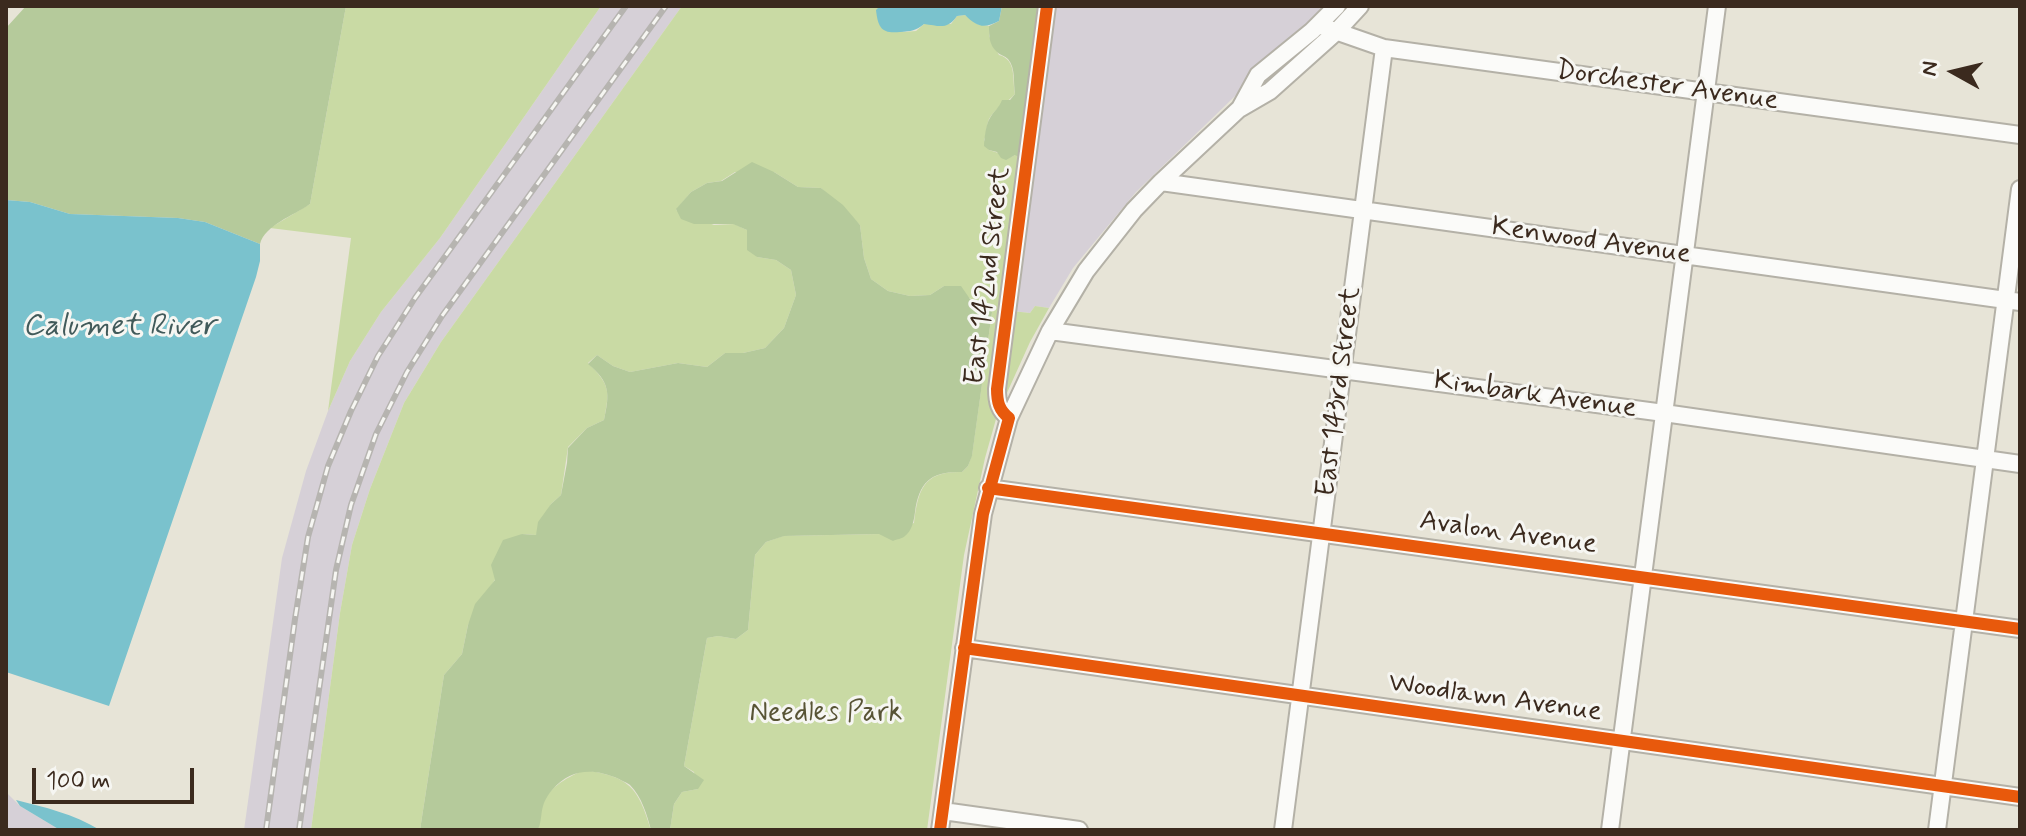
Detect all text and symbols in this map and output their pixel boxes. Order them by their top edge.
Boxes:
north arrow [1914,32,1994,112]
street label: Dorchester Avenue [1554,55,1780,119]
text: N [1915,59,1945,78]
street label: East 142nd Street [959,165,1019,387]
street label: Kenwood Avenue [1489,211,1693,273]
street label: East 143rd Street [1310,285,1370,499]
water label: Calumet River [23,310,215,346]
street label: Kimbark Avenue [1431,365,1639,427]
street label: Avalon Avenue [1417,505,1599,563]
street label: Woodlawn Avenue [1386,667,1604,731]
park label: Needles Park [750,697,902,731]
scale bar [36,752,198,802]
text: 100 m [46,766,110,797]

